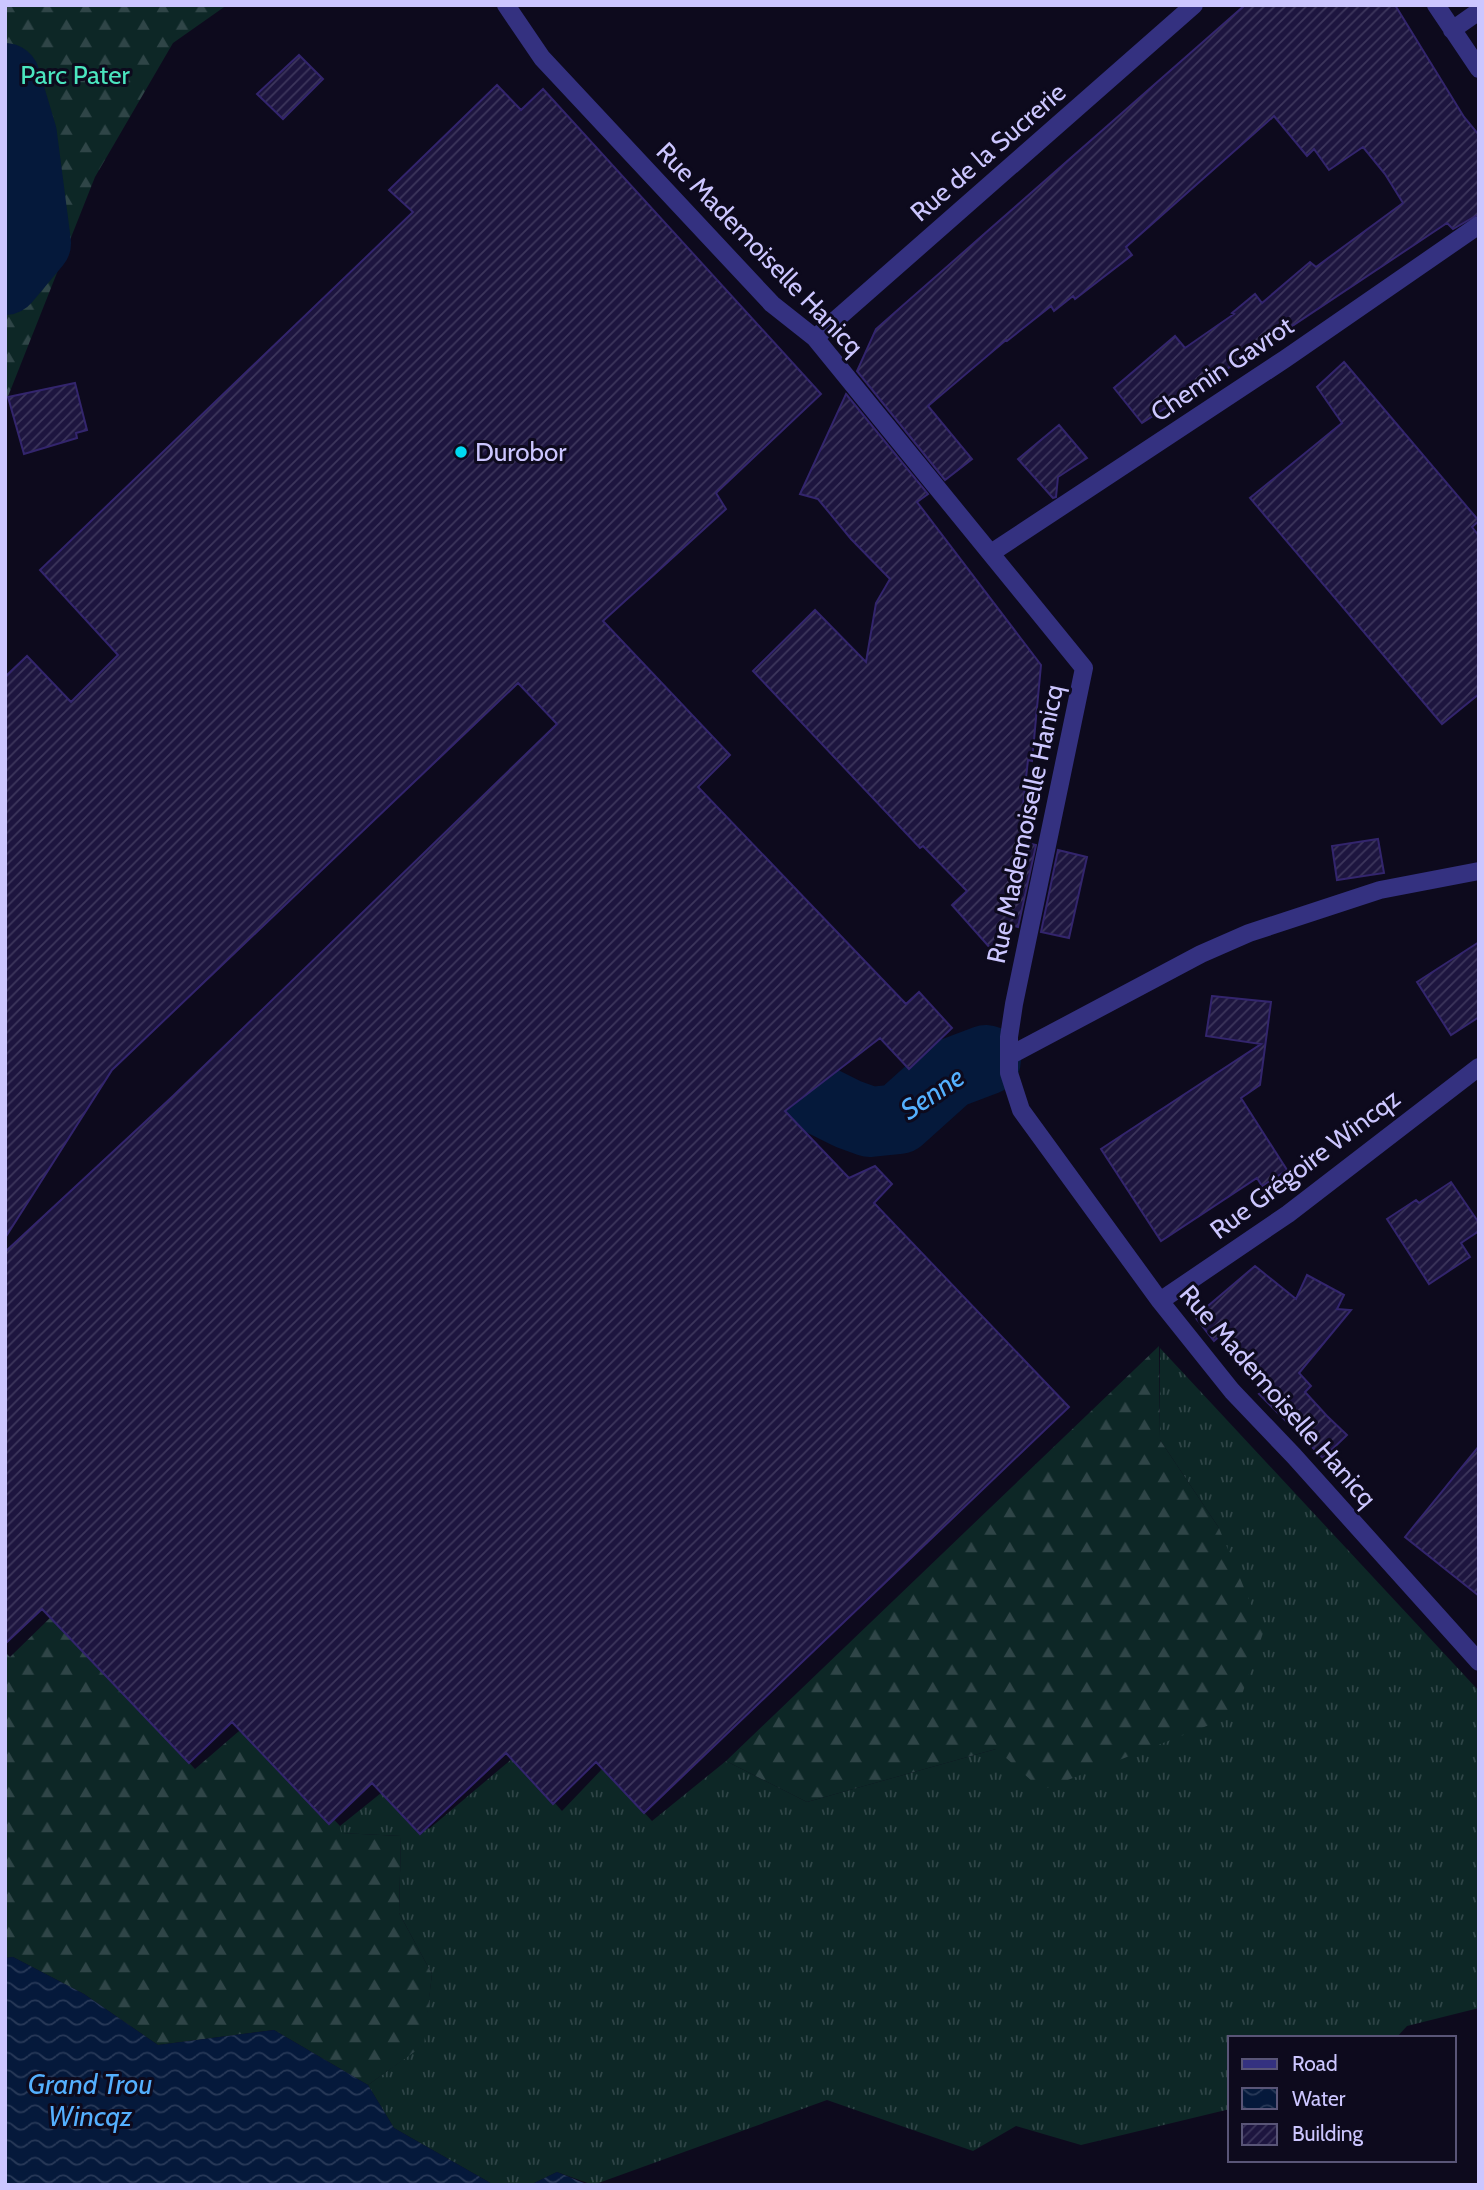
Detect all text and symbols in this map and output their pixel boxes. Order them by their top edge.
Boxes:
park label: Parc Pater [20,59,130,91]
street label: Rue de la Sucrerie [904,76,1072,228]
street label: Rue Mademoiselle Hanicq [650,136,870,362]
street label: Chemin Gavrot [1145,309,1300,428]
place label: Durobor [475,436,567,468]
marker: Durobor [453,444,469,460]
street label: Rue Mademoiselle Hanicq [980,682,1070,966]
water label: Senne [894,1059,970,1127]
street label: Rue Grégoire Wincqz [1204,1082,1406,1246]
street label: Rue Mademoiselle Hanicq [1173,1278,1383,1514]
legend [1228,2036,1456,2162]
text: Road [1292,2051,1338,2076]
water label: Grand Trou Wincqz [28,2067,152,2133]
text: Water [1292,2086,1346,2111]
text: Building [1292,2121,1364,2146]

